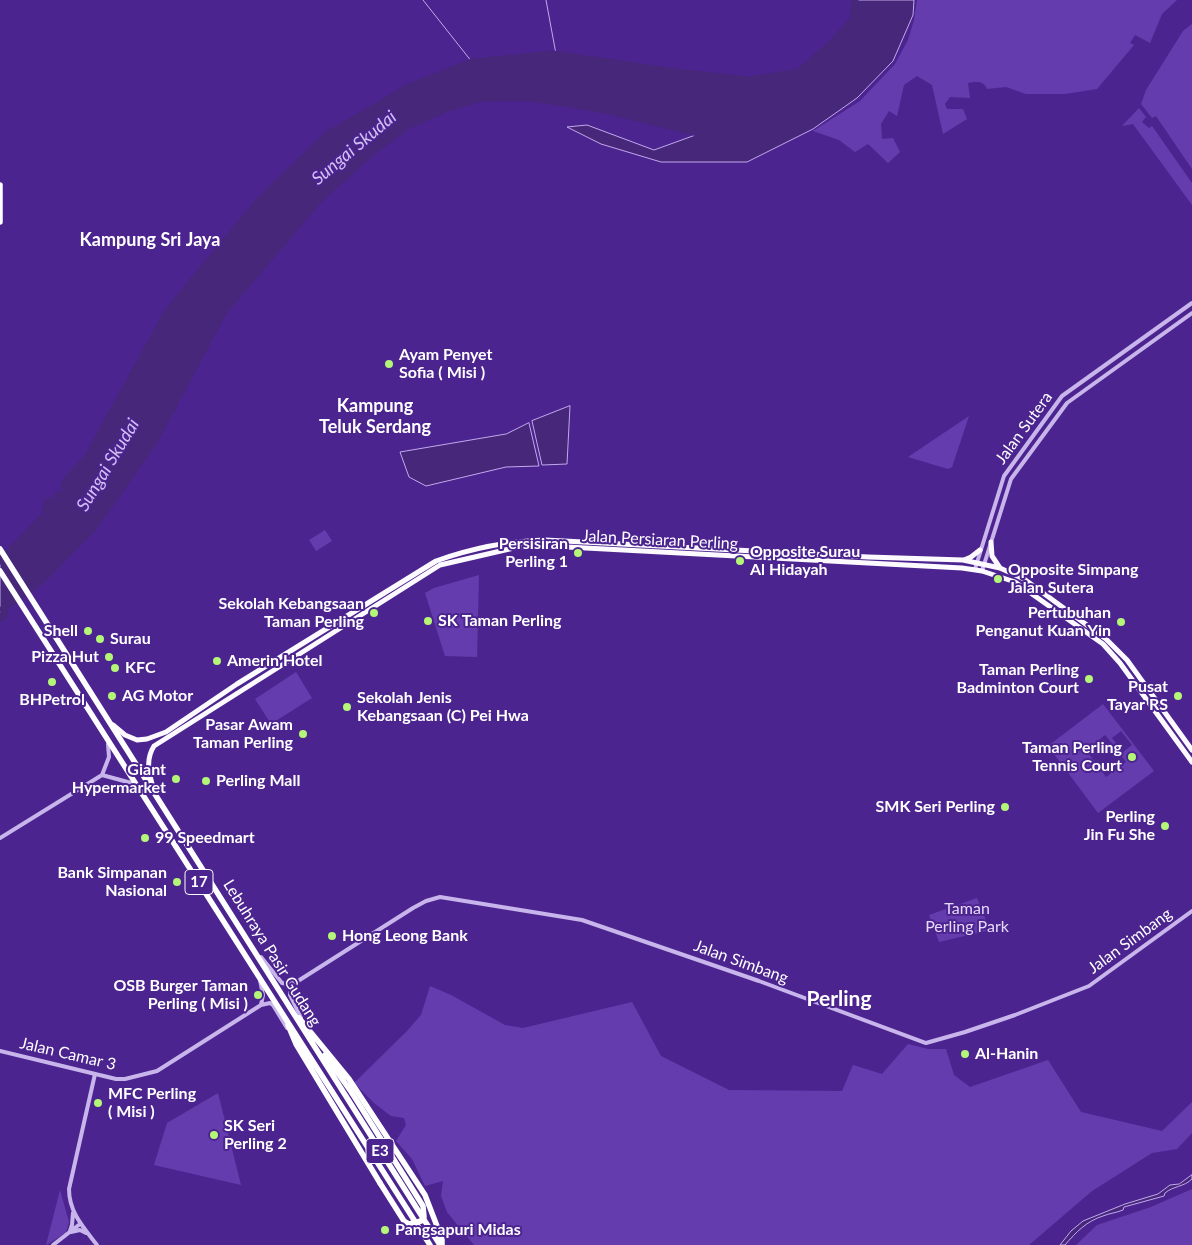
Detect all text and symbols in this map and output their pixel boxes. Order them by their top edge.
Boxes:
water label: Sungai Skudai [307,106,401,190]
district label: Kampung Sri Jaya [80,229,220,251]
place label: Ayam Penyet Sofia ( Misi ) [399,345,493,383]
marker: Ayam Penyet Sofia ( Misi ) [383,358,395,370]
street label: Jalan Sutera [991,388,1057,468]
district label: Kampung Teluk Serdang [319,395,431,438]
water label: Sungai Skudai [72,415,144,515]
street label: Jalan Persiaran Perling [581,526,739,554]
place label: Persisiran Perling 1 [499,534,568,572]
place label: Opposite Surau Al Hidayah [750,542,860,580]
marker: Persisiran Perling 1 [572,547,584,559]
marker: Opposite Surau Al Hidayah [734,555,746,567]
place label: Opposite Simpang Jalan Sutera [1008,560,1138,598]
marker: Opposite Simpang Jalan Sutera [992,573,1004,585]
place label: Sekolah Kebangsaan Taman Perling [218,594,364,632]
place label: Pertubuhan Penganut Kuan Yin [975,603,1111,641]
marker: Sekolah Kebangsaan Taman Perling [368,607,380,619]
place label: SK Taman Perling [438,611,562,631]
marker: SK Taman Perling [422,615,434,627]
marker: Pertubuhan Penganut Kuan Yin [1115,616,1127,628]
place label: Shell [44,621,78,641]
marker: Shell [82,625,94,637]
place label: Surau [110,629,151,649]
marker: Surau [94,633,106,645]
place label: Pizza Hut [31,647,99,667]
marker: Pizza Hut [103,651,115,663]
place label: Amerin Hotel [227,651,323,671]
marker: Amerin Hotel [211,655,223,667]
place label: KFC [125,658,156,678]
place label: Taman Perling Badminton Court [956,660,1079,698]
marker: KFC [109,662,121,674]
marker: Taman Perling Badminton Court [1083,673,1095,685]
marker: BHPetrol [46,676,58,688]
place label: Pusat Tayar RS [1107,677,1168,715]
place label: AG Motor [122,686,193,706]
place label: Sekolah Jenis Kebangsaan (C) Pei Hwa [357,688,529,726]
place label: BHPetrol [19,690,85,710]
marker: AG Motor [106,690,118,702]
marker: Pusat Tayar RS [1172,690,1184,702]
marker: Sekolah Jenis Kebangsaan (C) Pei Hwa [341,701,353,713]
place label: Pasar Awam Taman Perling [193,715,293,753]
marker: Pasar Awam Taman Perling [297,728,309,740]
place label: Taman Perling Tennis Court [1022,738,1122,776]
marker: Taman Perling Tennis Court [1126,751,1138,763]
place label: Giant Hypermarket [72,760,166,798]
place label: Perling Mall [216,771,300,791]
marker: Giant Hypermarket [170,773,182,785]
marker: Perling Mall [200,775,212,787]
place label: SMK Seri Perling [875,797,995,817]
marker: SMK Seri Perling [999,801,1011,813]
place label: Perling Jin Fu She [1084,807,1155,845]
marker: Perling Jin Fu She [1159,820,1171,832]
place label: 99 Speedmart [155,828,255,848]
marker: 99 Speedmart [139,832,151,844]
place label: Bank Simpanan Nasional [57,863,167,901]
road number: 17 [185,870,213,894]
marker: Bank Simpanan Nasional [171,876,183,888]
street label: Lebuhraya Pasir Gudang [219,876,325,1030]
park label: Taman Perling Park [925,899,1009,937]
street label: Jalan Simbang [1084,904,1176,978]
place label: Hong Leong Bank [342,926,468,946]
marker: Hong Leong Bank [326,930,338,942]
street label: Jalan Simbang [691,936,791,988]
place label: OSB Burger Taman Perling ( Misi ) [113,976,248,1014]
district label: Perling [806,986,872,1012]
marker: OSB Burger Taman Perling ( Misi ) [252,989,264,1001]
street label: Jalan Camar 3 [18,1034,118,1074]
place label: Al-Hanin [975,1044,1038,1064]
marker: Al-Hanin [959,1048,971,1060]
place label: MFC Perling ( Misi ) [108,1084,196,1122]
marker: MFC Perling ( Misi ) [92,1097,104,1109]
place label: SK Seri Perling 2 [224,1116,287,1154]
marker: SK Seri Perling 2 [208,1129,220,1141]
road number: E3 [366,1138,394,1164]
place label: Pangsapuri Midas [395,1220,521,1240]
marker: Pangsapuri Midas [379,1224,391,1236]

